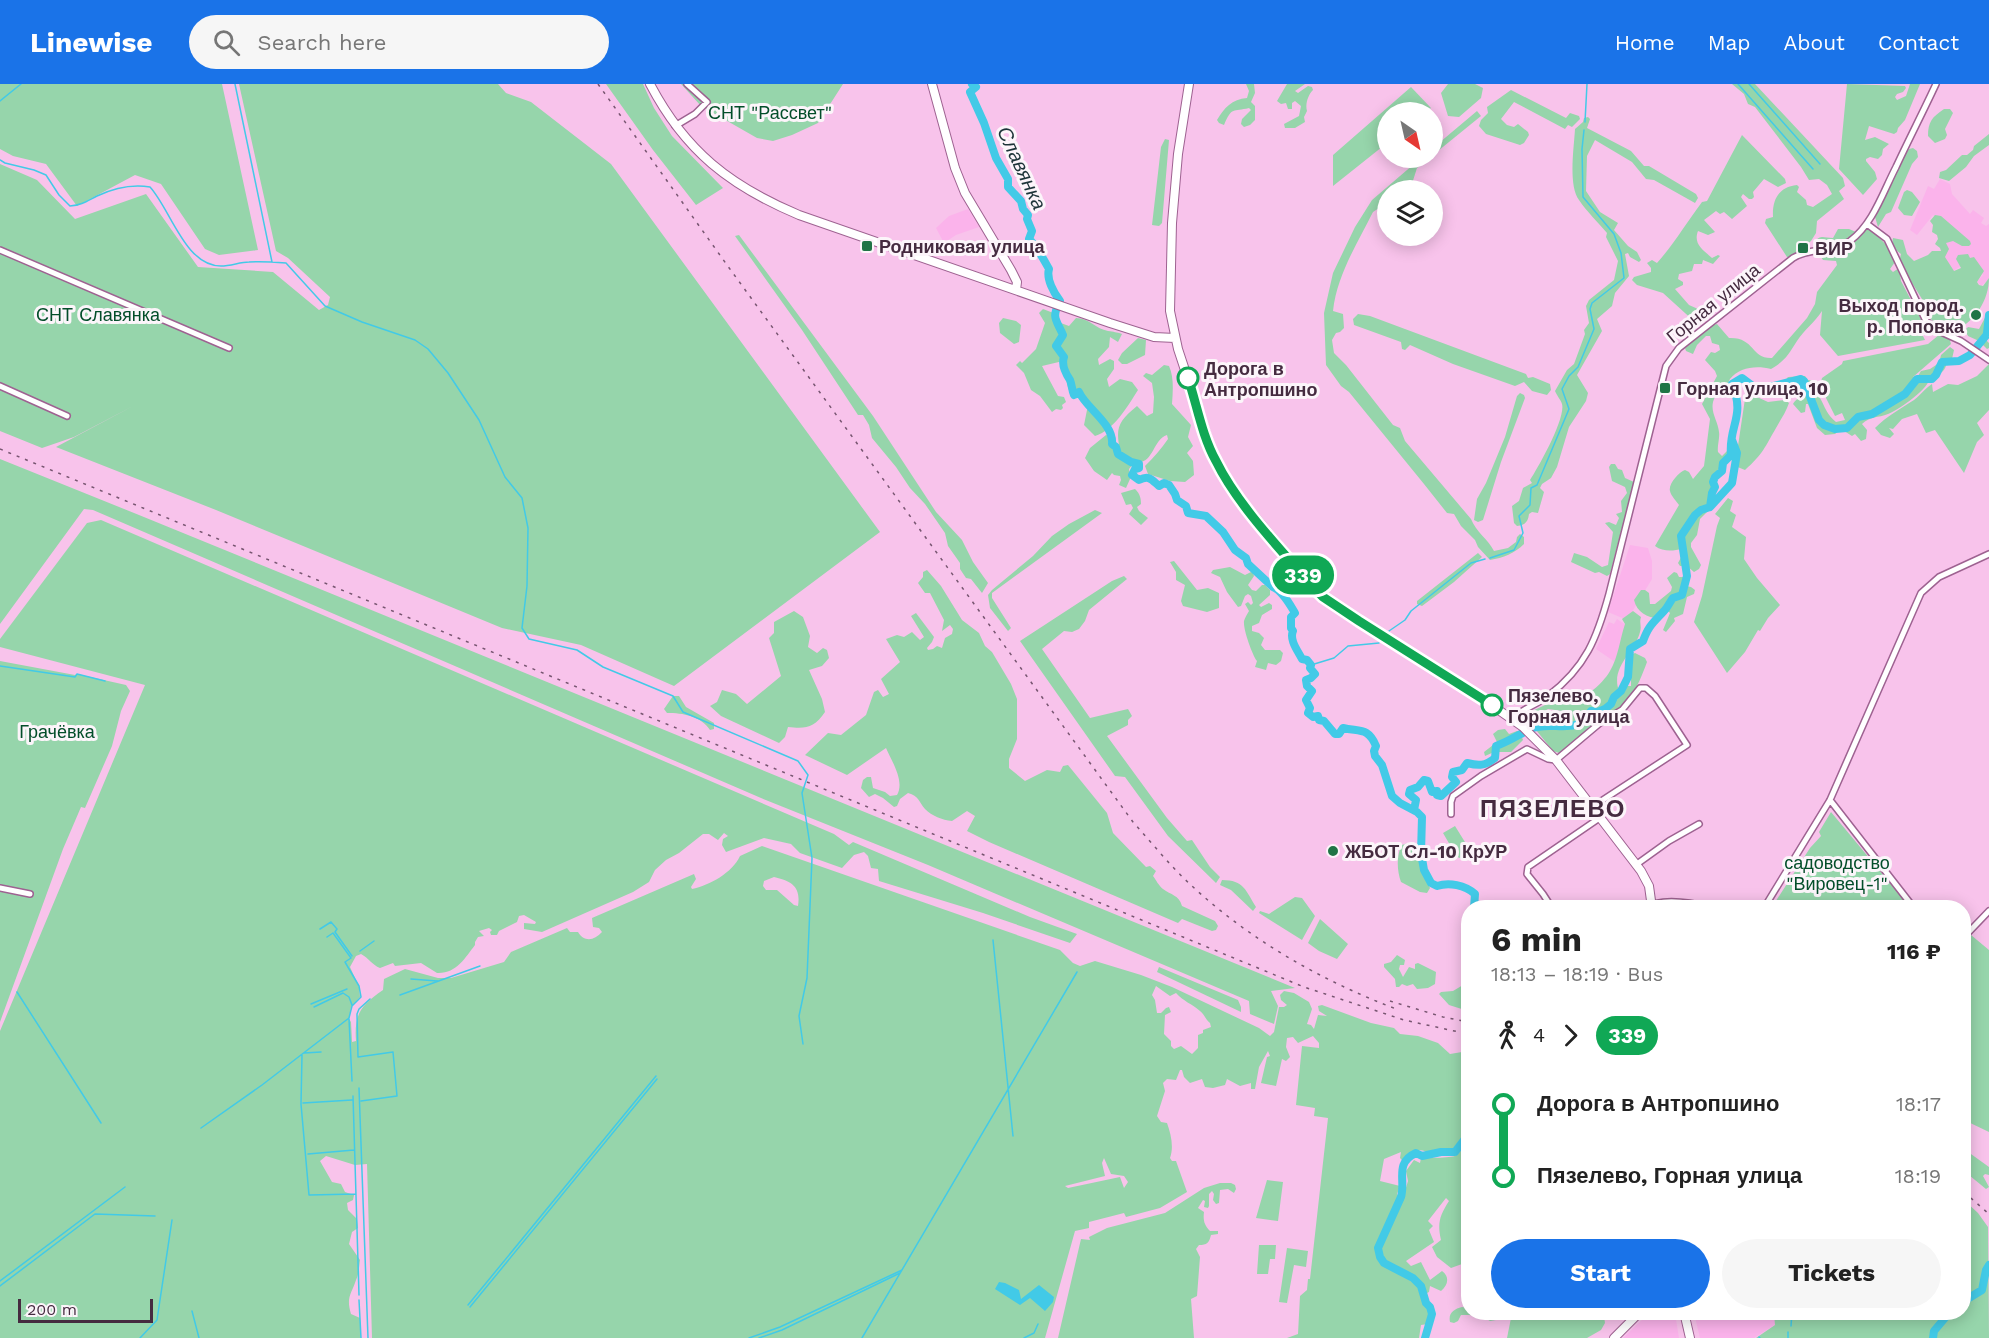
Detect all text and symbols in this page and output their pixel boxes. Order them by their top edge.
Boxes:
search box [189,15,609,69]
text: Linewise [30,26,153,59]
icon: search [210,26,243,59]
text: Search here [258,30,387,55]
text: Home [1615,30,1675,55]
text: Map [1708,30,1751,55]
text: About [1784,30,1845,55]
text: Contact [1878,30,1959,55]
park label: СНТ "Рассвет" [708,102,832,123]
north arrow [1377,102,1443,168]
map controls [1377,102,1443,246]
water label: Славянка [992,123,1052,213]
button: layers [1377,180,1443,246]
place label: Родниковая улица [879,236,1045,257]
place label: ВИР [1815,238,1853,259]
marker: Родниковая улица [860,239,874,253]
marker: ВИР [1796,241,1810,255]
street label: Горная улица [1662,258,1765,347]
place label: Выход пород. р. Поповка [1838,295,1965,337]
park label: СНТ Славянка [36,304,161,325]
marker: Выход пород. р. Поповка [1969,308,1983,322]
place label: Дорога в Антропшино [1204,358,1317,400]
marker: Дорога в Антропшино [1177,367,1199,389]
place label: Горная улица, 10 [1677,378,1828,399]
marker: Горная улица, 10 [1658,381,1672,395]
line badge: 339 [1268,556,1338,594]
text: 339 [1284,563,1322,588]
place label: Пязелево, Горная улица [1508,685,1630,727]
marker: Пязелево, Горная улица [1481,694,1503,716]
park label: Грачёвка [19,721,96,742]
district label: ПЯЗЕЛЕВО [1480,795,1626,823]
place label: ЖБОТ Сл-10 КрУР [1344,841,1507,862]
marker: ЖБОТ Сл-10 КрУР [1326,844,1340,858]
park label: садоводство "Вировец-1" [1784,852,1890,894]
text: 6 min [1491,920,1582,959]
text: 116 ₽ [1887,939,1941,964]
text: 18:13 – 18:19 · Bus [1491,962,1663,986]
icon: walk [1491,1019,1524,1052]
icon: forward [1554,1019,1587,1052]
text: 4 [1533,1023,1545,1047]
text: 339 [1608,1023,1646,1048]
text: Дорога в Антропшино [1537,1091,1779,1116]
text: 18:17 [1896,1092,1941,1116]
text: Пязелево, Горная улица [1537,1163,1802,1188]
text: 18:19 [1895,1164,1941,1188]
button: Start [1491,1239,1710,1308]
button: Tickets [1722,1239,1941,1308]
scale bar [18,1296,153,1324]
text: 200 m [27,1300,77,1319]

